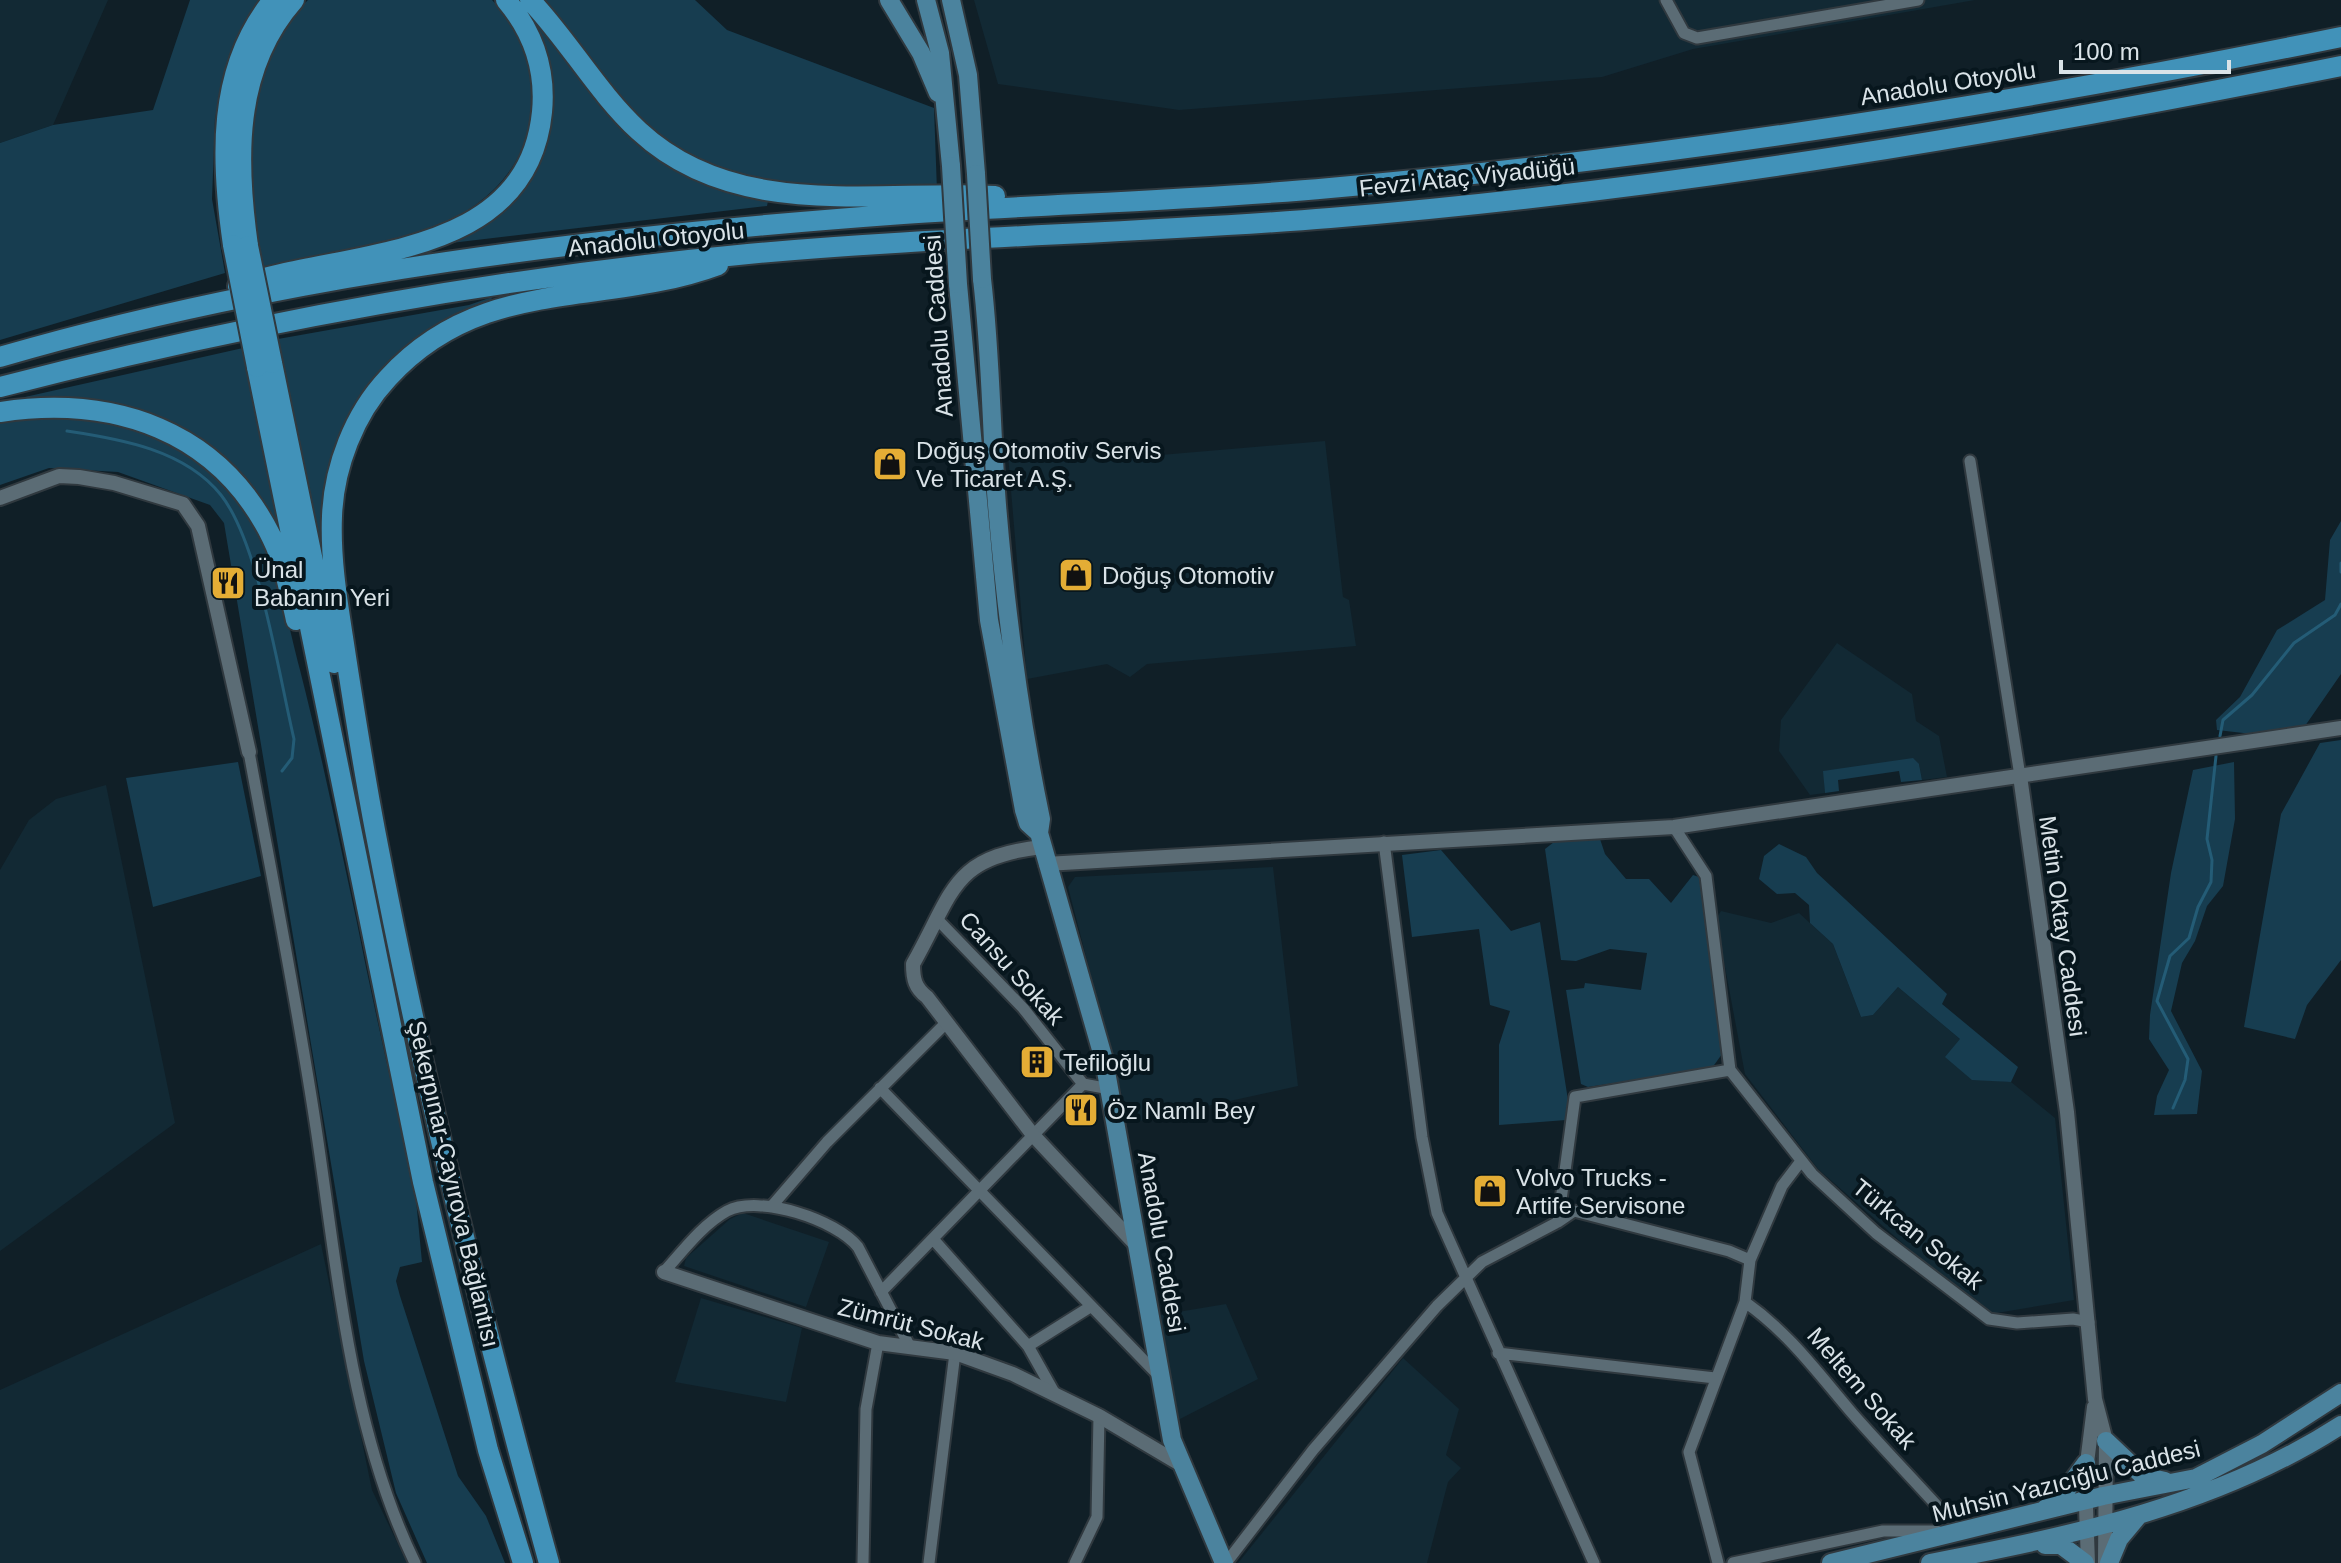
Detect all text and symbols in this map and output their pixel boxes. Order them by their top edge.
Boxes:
scale bar [2061,24,2229,74]
text: 100 m [2073,38,2140,65]
street label: Anadolu Otoyolu [1858,56,2038,110]
street label: Fevzi Ataç Viyadüğü [1358,152,1576,202]
street label: Anadolu Otoyolu [566,216,746,262]
street label: Anadolu Caddesi [918,234,958,418]
place label: Doğuş Otomotiv Servis Ve Ticaret A.Ş. [916,437,1161,492]
shop icon: Doğuş Otomotiv Servis Ve Ticaret A.Ş. [871,445,909,483]
place label: Ünal Babanın Yeri [254,556,390,611]
shop icon: Doğuş Otomotiv [1057,556,1095,594]
place label: Doğuş Otomotiv [1102,562,1274,589]
restaurant icon: Ünal Babanın Yeri [209,564,247,602]
street label: Metin Oktay Caddesi [2034,814,2092,1038]
street label: Cansu Sokak [954,906,1070,1031]
street label: Şekerpınar-Çayırova Bağlantısı [403,1018,505,1350]
building icon: Tefiloğlu [1018,1043,1056,1081]
place label: Tefiloğlu [1063,1049,1151,1076]
restaurant icon: Öz Namlı Bey [1062,1091,1100,1129]
place label: Öz Namlı Bey [1107,1097,1255,1124]
street label: Anadolu Caddesi [1133,1150,1191,1334]
place label: Volvo Trucks - Artife Servisone [1516,1164,1685,1219]
shop icon: Volvo Trucks - Artife Servisone [1471,1172,1509,1210]
street label: Türkcan Sokak [1847,1173,1989,1295]
street label: Zümrüt Sokak [835,1293,988,1355]
street label: Meltem Sokak [1802,1322,1923,1455]
street label: Muhsin Yazıcığlu Caddesi [1929,1435,2203,1527]

